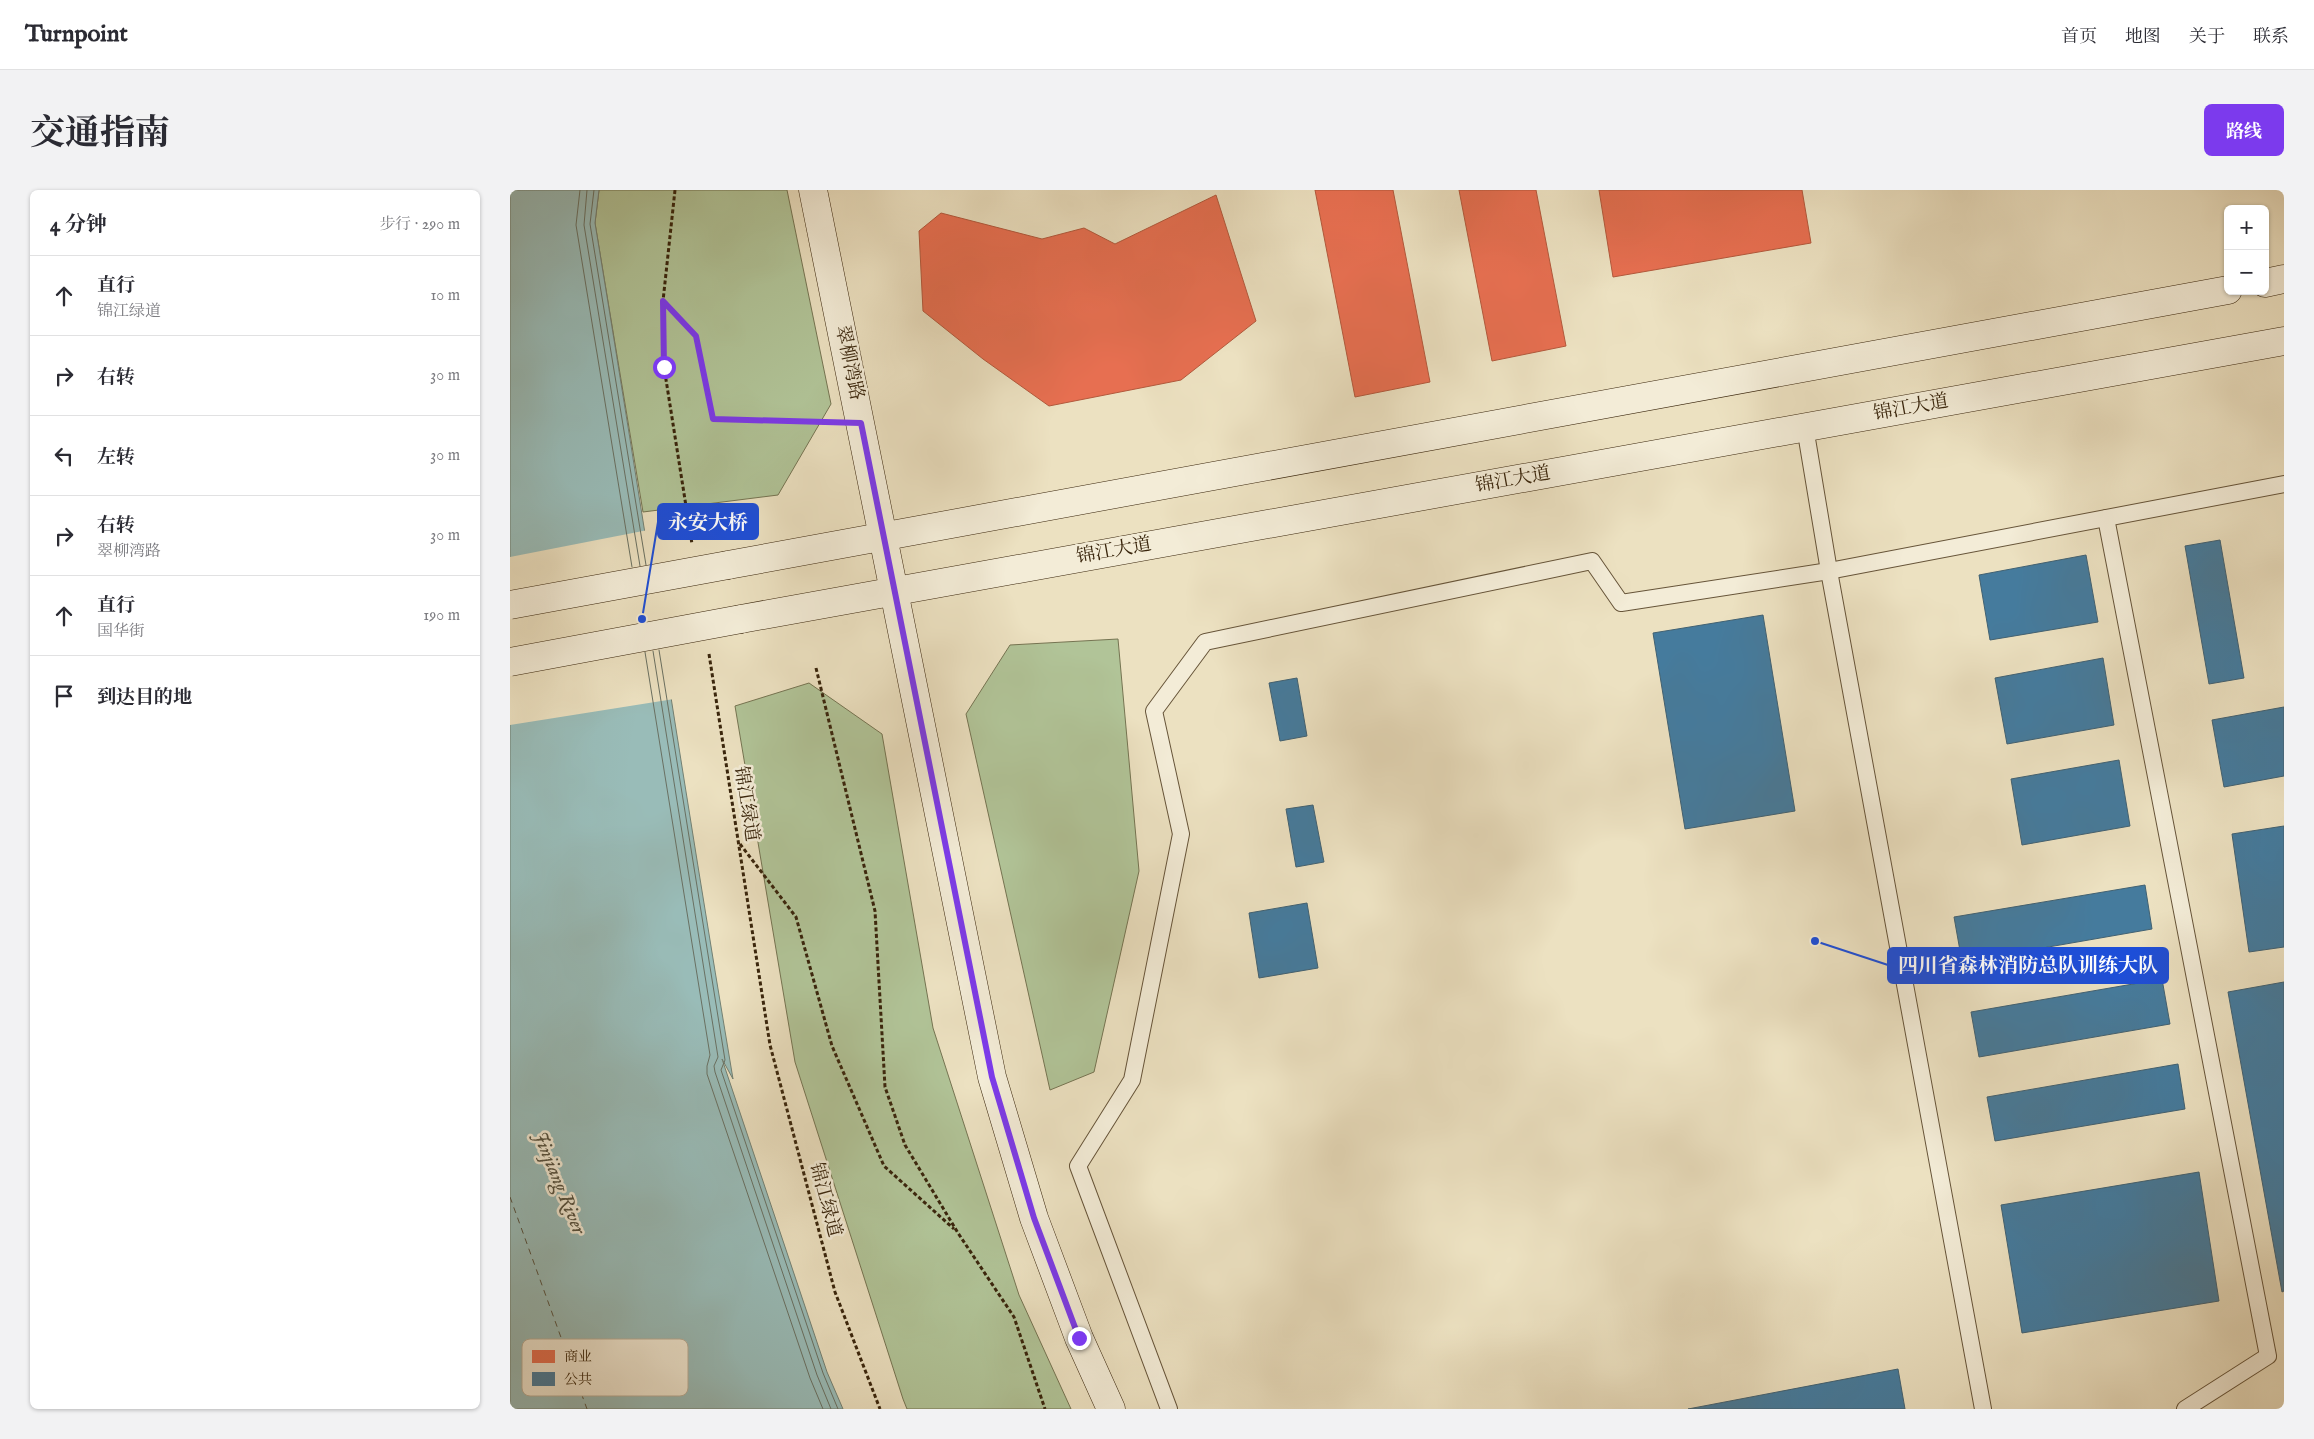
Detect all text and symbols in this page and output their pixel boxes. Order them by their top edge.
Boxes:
text: Turnpoint [25,19,128,50]
text: 首页 [2061,26,2097,49]
text: 地图 [2125,26,2161,49]
text: 关于 [2189,26,2225,49]
text: 联系 [2253,26,2289,49]
button: 路线 [2204,104,2284,156]
text: 交通指南 [30,112,170,157]
map controls [2224,205,2269,295]
button: + [2224,205,2269,250]
text: 4 分钟 [50,212,107,239]
text: 步行 · 290 m [379,215,460,235]
button: − [2224,250,2269,295]
text: 直行 [97,274,135,298]
icon: ahead [50,282,78,310]
text: 10 m [430,286,460,306]
text: 锦江绿道 [97,302,161,322]
street label: 翠柳湾路 [829,323,869,403]
route start [653,356,676,379]
icon: right [50,362,78,390]
text: 右转 [97,366,135,390]
text: 30 m [430,366,460,386]
street label: 锦江大道 [1871,390,1951,426]
icon: left [50,442,78,470]
text: 左转 [97,446,135,470]
text: 30 m [430,446,460,466]
street label: 锦江大道 [1473,462,1553,498]
callout: 永安大桥 [658,504,758,539]
text: 永安大桥 [668,511,748,536]
text: 右转 [97,514,135,538]
icon: right [50,522,78,550]
text: 30 m [430,526,460,546]
street label: 锦江大道 [1074,533,1154,569]
text: 翠柳湾路 [97,542,161,562]
text: 直行 [97,594,135,618]
icon: ahead [50,602,78,630]
text: 190 m [423,606,460,626]
text: 国华街 [97,622,145,642]
icon: arrive [50,682,78,710]
text: 到达目的地 [97,686,192,710]
street label: 锦江绿道 [728,765,764,843]
callout: 四川省森林消防总队训练大队 [1888,948,2168,983]
text: 四川省森林消防总队训练大队 [1898,954,2158,979]
water label: Jinjiang River [526,1128,591,1239]
street label: 锦江绿道 [804,1160,846,1240]
route end [1068,1327,1091,1350]
legend [522,1339,688,1396]
text: 商业 [564,1348,592,1366]
text: 公共 [564,1371,592,1389]

